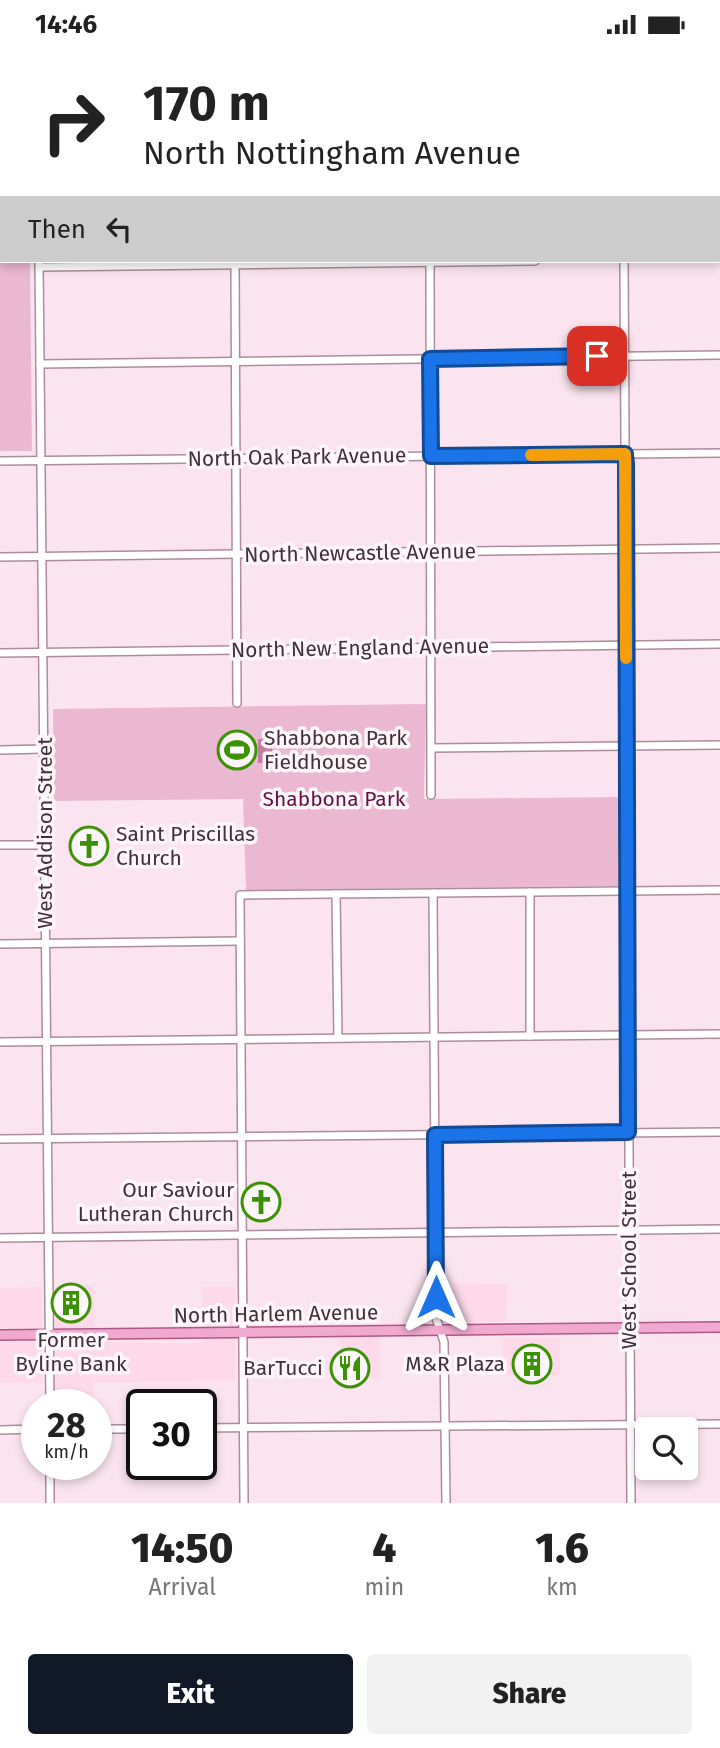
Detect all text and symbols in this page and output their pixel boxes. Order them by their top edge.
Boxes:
text: 14:46 [35,9,97,40]
text: 170 m [143,74,270,133]
icon: right [28,77,119,168]
text: North Nottingham Avenue [143,134,521,172]
icon: left [100,210,138,248]
text: Then [28,214,86,245]
pin [567,326,627,386]
icon: arrive [578,337,616,375]
street label: North Oak Park Avenue [187,442,407,472]
street label: North Newcastle Avenue [244,538,476,568]
street label: North New England Avenue [231,633,489,663]
place label: Shabbona Park Fieldhouse [264,725,407,775]
sports icon: Shabbona Park Fieldhouse [216,729,258,771]
street label: West Addison Street [32,737,58,929]
park label: Shabbona Park [262,786,406,812]
place label: Saint Priscillas Church [116,821,255,871]
church icon: Saint Priscillas Church [68,825,110,867]
street label: West School Street [616,1170,642,1349]
place label: Our Saviour Lutheran Church [78,1177,234,1227]
church icon: Our Saviour Lutheran Church [240,1181,282,1223]
position arrow [399,1260,473,1334]
building icon: Former Byline Bank [50,1282,92,1324]
street label: North Harlem Avenue [173,1299,379,1329]
place label: Former Byline Bank [15,1327,127,1377]
building icon: M&R Plaza [511,1343,553,1385]
restaurant icon: BarTucci [329,1347,371,1389]
place label: M&R Plaza [405,1351,505,1377]
place label: BarTucci [243,1355,323,1381]
speed limit sign: 30 [126,1389,217,1480]
text: 28 [47,1404,86,1446]
map controls [635,1417,698,1480]
button: search [635,1417,698,1480]
text: km/h [44,1441,89,1463]
text: 14:50 [131,1523,233,1573]
text: 4 [372,1523,396,1573]
text: 1.6 [535,1523,589,1573]
text: Arrival [149,1573,216,1601]
text: min [365,1573,404,1601]
text: km [546,1573,578,1601]
button: Exit [28,1654,353,1734]
button: Share [367,1654,692,1734]

